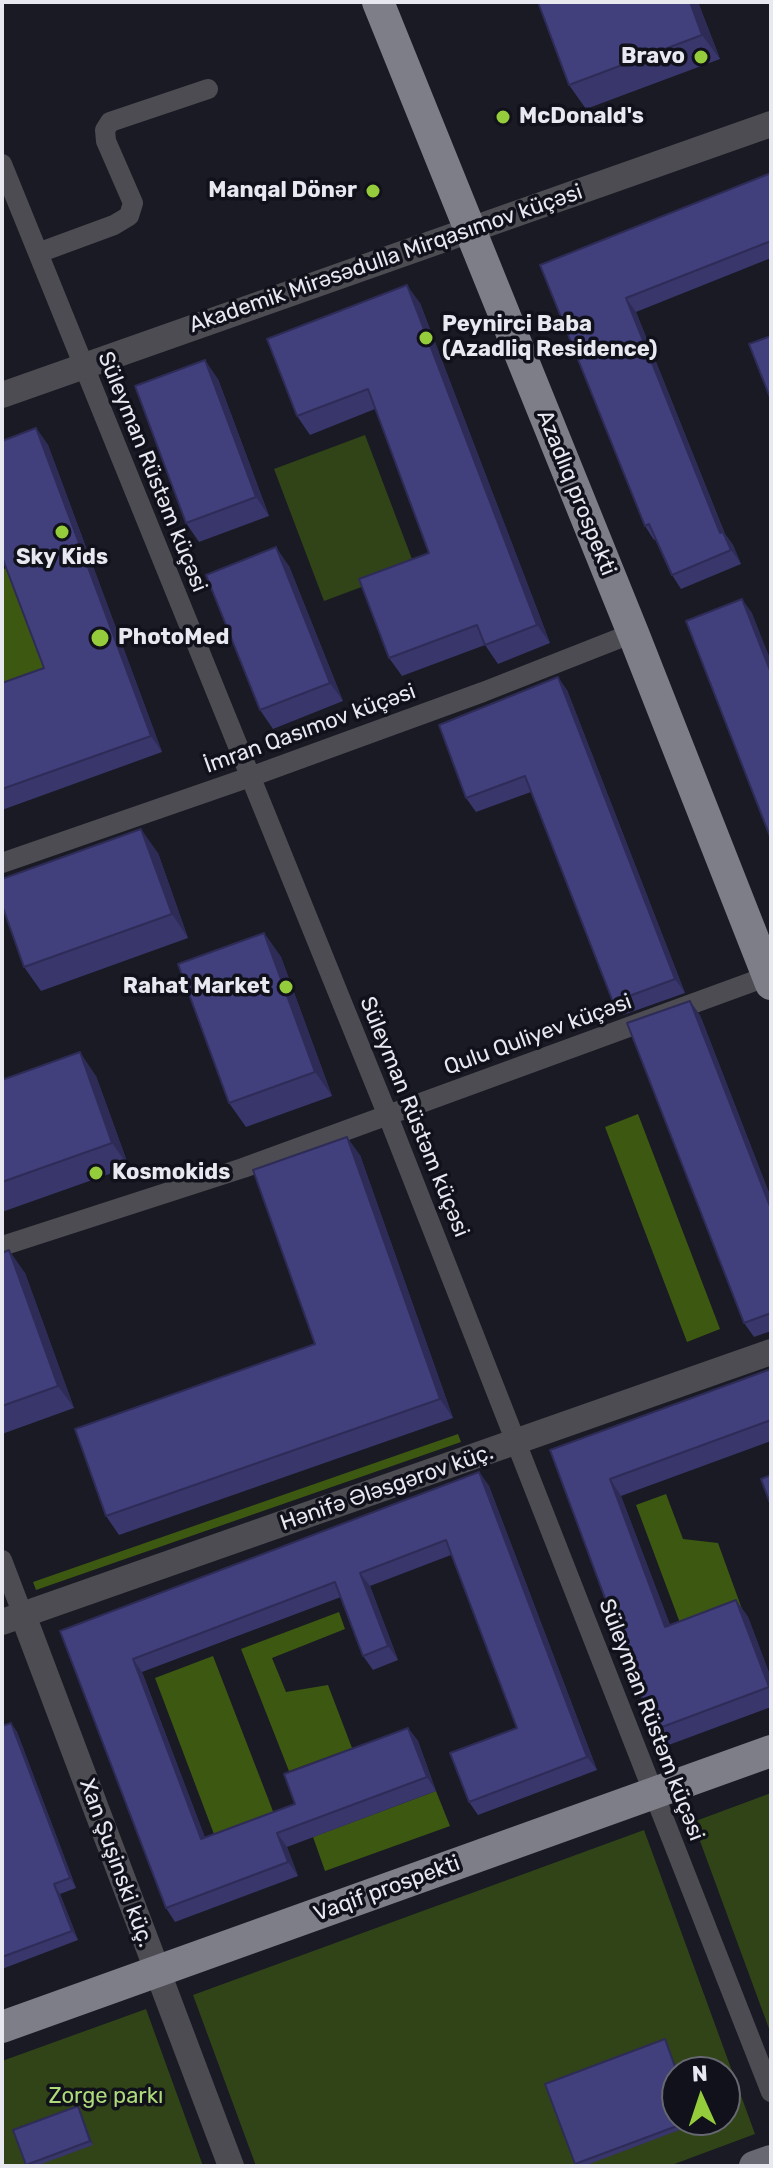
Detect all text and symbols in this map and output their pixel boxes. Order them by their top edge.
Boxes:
place label: Bravo [621,44,685,70]
marker: Bravo [692,48,710,66]
place label: McDonald's [519,104,644,130]
marker: McDonald's [494,108,512,126]
place label: Manqal Dönər [208,178,357,204]
street label: Akademik Mirəsədulla Mirqasımov küçəsi [186,179,586,339]
marker: Manqal Dönər [364,182,382,200]
place label: Peynirci Baba (Azadliq Residence) [442,312,657,364]
marker: Peynirci Baba (Azadliq Residence) [417,329,435,347]
street label: Süleyman Rüstəm küçəsi [92,348,212,596]
street label: Azadlıq prospekti [531,406,621,580]
marker: Sky Kids [53,523,71,541]
place label: Sky Kids [16,545,108,571]
place label: PhotoMed [118,625,229,651]
marker: PhotoMed [89,627,111,649]
street label: İmran Qasımov küçəsi [201,678,419,780]
place label: Rahat Market [123,974,270,1000]
marker: Rahat Market [277,978,295,996]
street label: Qulu Quliyev küçəsi [441,989,635,1081]
street label: Süleyman Rüstəm küçəsi [354,993,474,1241]
place label: Kosmokids [112,1160,230,1186]
marker: Kosmokids [87,1164,105,1182]
street label: Hənifə Ələsgərov küç. [277,1439,497,1537]
street label: Süleyman Rüstəm küçəsi [593,1595,709,1845]
street label: Xan Şuşinski küç. [73,1775,159,1951]
street label: Vaqif prospekti [310,1850,464,1928]
north arrow [661,2056,741,2136]
text: N [691,2060,708,2087]
park label: Zorge parkı [49,2084,163,2110]

